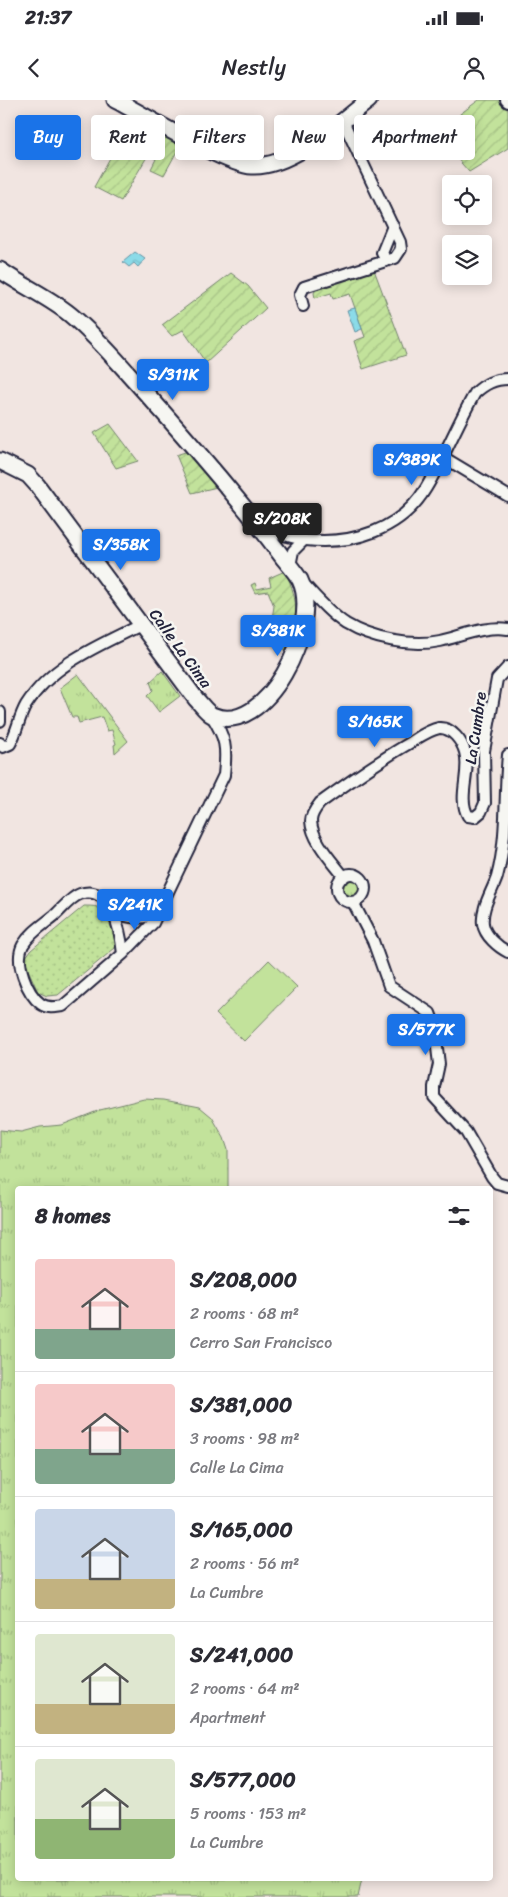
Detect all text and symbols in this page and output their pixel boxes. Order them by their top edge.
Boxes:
text: 21:37 [25,1,71,34]
text: Nestly [222,48,286,87]
icon: back [20,54,48,82]
icon: person [460,54,488,82]
chip: Buy [15,115,81,160]
chip: Rent [91,115,165,160]
chip: Filters [175,115,264,160]
chip: New [274,115,344,160]
chip: Apartment [354,115,475,160]
map controls [442,175,492,285]
button: locate [442,175,492,225]
button: layers [442,235,492,285]
pin: S/311K [132,358,214,401]
text: S/311K [148,360,198,389]
pin: S/389K [371,444,453,486]
text: S/389K [384,445,440,474]
pin: S/208K [241,502,323,545]
text: S/208K [254,504,310,533]
pin: S/358K [80,528,162,571]
text: S/358K [93,530,149,559]
street label: Calle La Cima [141,602,220,695]
pin: S/381K [237,614,319,657]
text: S/381K [251,616,305,645]
street label: La Cumbre [456,689,495,766]
pin: S/165K [334,706,416,748]
text: S/165K [348,707,402,736]
pin: S/241K [94,888,176,931]
text: S/241K [108,890,162,919]
pin: S/577K [385,1014,467,1056]
text: S/577K [398,1015,454,1044]
text: 8 homes [35,1197,110,1235]
icon: filters [445,1202,473,1230]
text: S/208,000 [190,1261,297,1299]
icon: home [75,1279,135,1339]
text: 2 rooms · 68 m² [190,1299,299,1328]
text: Cerro San Francisco [190,1328,332,1357]
text: S/381,000 [190,1386,292,1424]
icon: home [75,1404,135,1464]
text: 3 rooms · 98 m² [190,1424,299,1453]
text: Calle La Cima [190,1453,283,1482]
text: S/165,000 [190,1511,293,1549]
icon: home [75,1529,135,1589]
text: 2 rooms · 56 m² [190,1549,299,1578]
text: La Cumbre [190,1578,263,1607]
text: S/241,000 [190,1636,293,1674]
icon: home [75,1654,135,1714]
text: 2 rooms · 64 m² [190,1674,300,1703]
text: Apartment [190,1703,266,1732]
text: S/577,000 [190,1761,296,1799]
icon: home [75,1779,135,1839]
text: 5 rooms · 153 m² [190,1799,306,1828]
text: La Cumbre [190,1828,263,1857]

